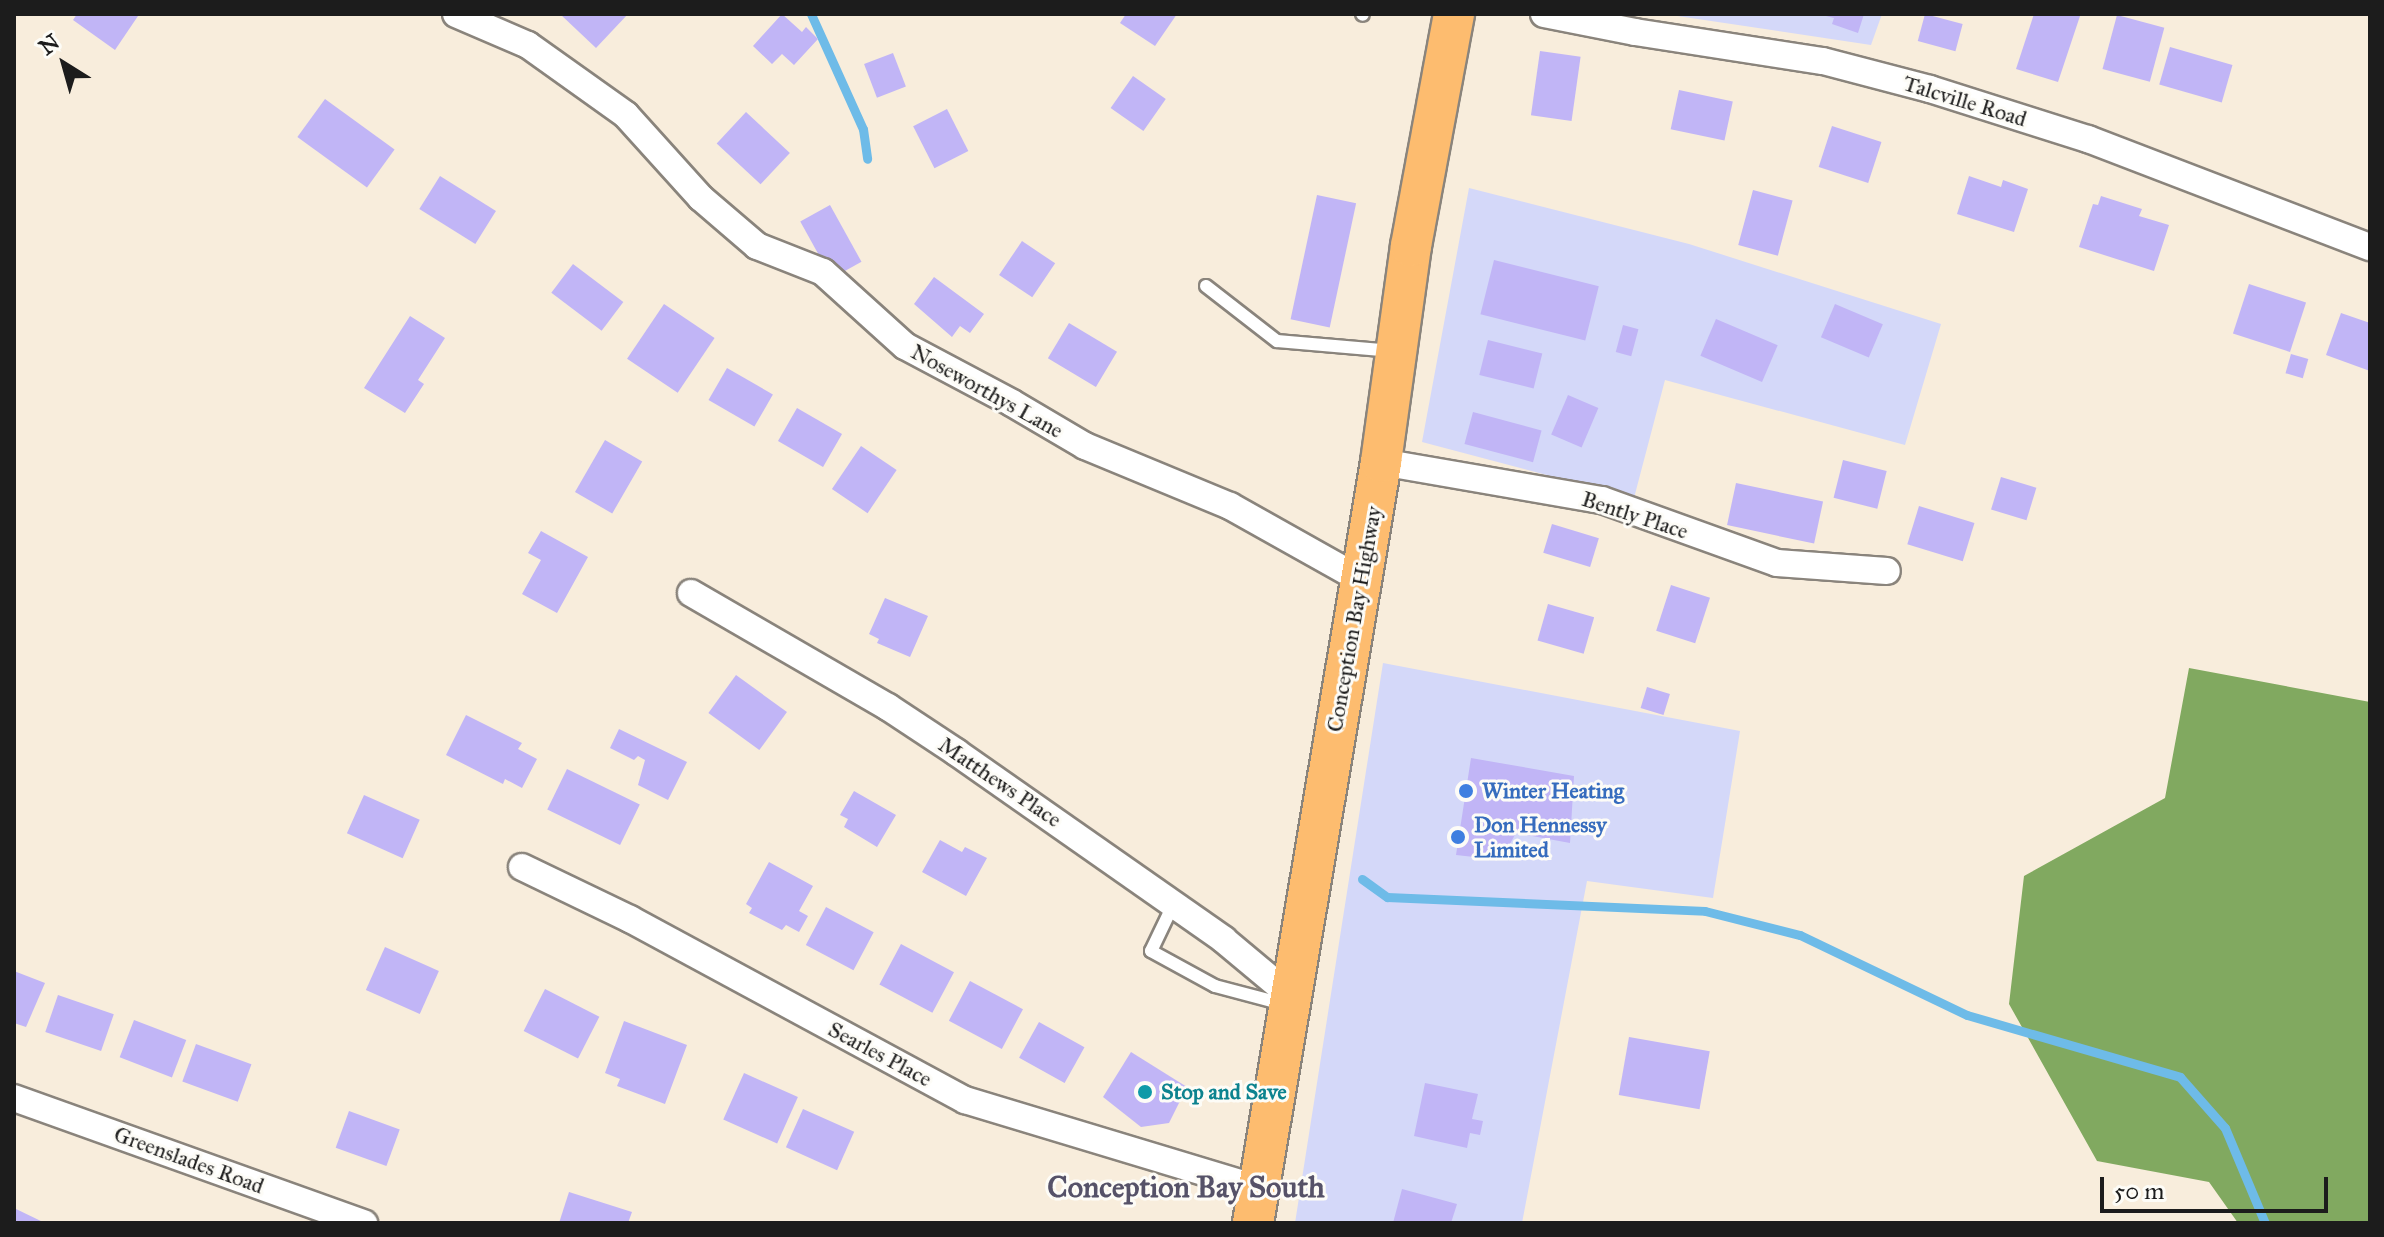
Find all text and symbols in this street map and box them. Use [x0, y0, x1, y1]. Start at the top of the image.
north arrow [24, 24, 104, 104]
text: N [34, 28, 65, 61]
street label: Talcville Road [1900, 70, 2030, 132]
street label: Noseworthys Lane [906, 338, 1068, 444]
street label: Bently Place [1579, 485, 1691, 545]
street label: Conception Bay Highway [1321, 504, 1387, 734]
street label: Matthews Place [934, 731, 1066, 833]
place label: Winter Heating [1482, 778, 1624, 804]
marker: Winter Heating [1457, 782, 1475, 800]
place label: Don Hennessy Limited [1474, 811, 1607, 862]
marker: Don Hennessy Limited [1449, 828, 1467, 846]
street label: Searles Place [824, 1016, 936, 1092]
place label: Stop and Save [1161, 1079, 1287, 1105]
marker: Stop and Save [1136, 1083, 1154, 1101]
street label: Greenslades Road [110, 1121, 268, 1199]
scale bar [2104, 1161, 2332, 1211]
district label: Conception Bay South [1047, 1169, 1325, 1205]
text: 50 m [2114, 1176, 2164, 1206]

